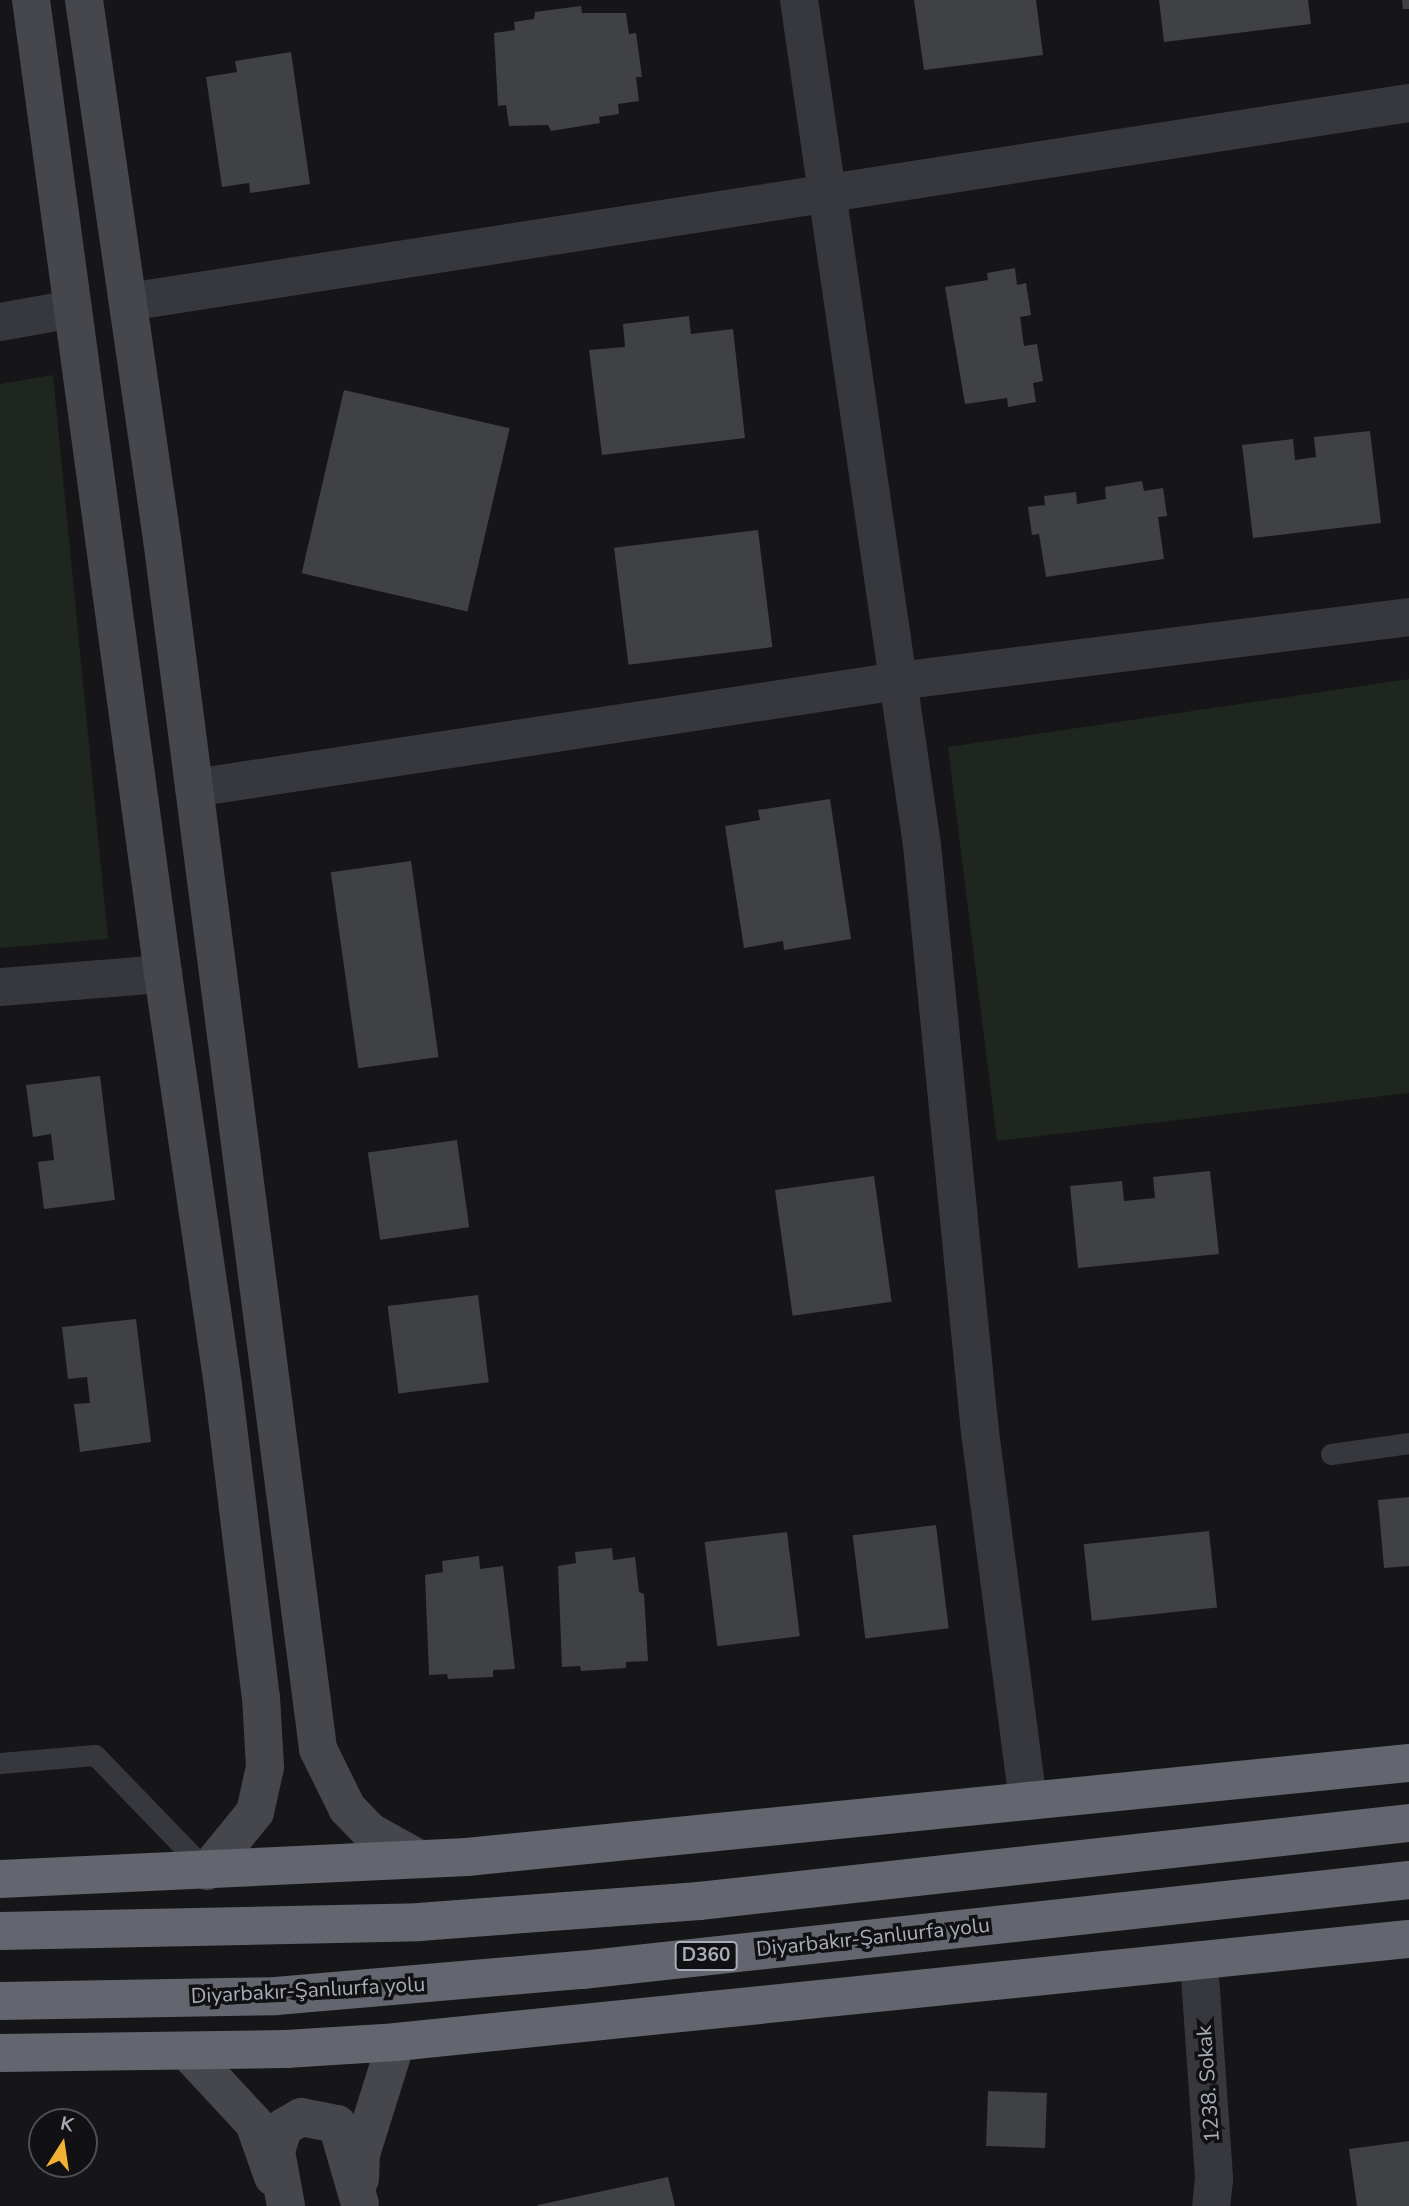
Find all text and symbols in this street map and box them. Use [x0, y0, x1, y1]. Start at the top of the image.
street label: Diyarbakır-Şanlıurfa yolu [755, 1912, 991, 1962]
road number: D360 [674, 1940, 738, 1972]
street label: Diyarbakır-Şanlıurfa yolu [190, 1971, 426, 2009]
street label: 1238. Sokak [1191, 2025, 1225, 2143]
north arrow [28, 2108, 98, 2178]
text: K [58, 2110, 76, 2138]

